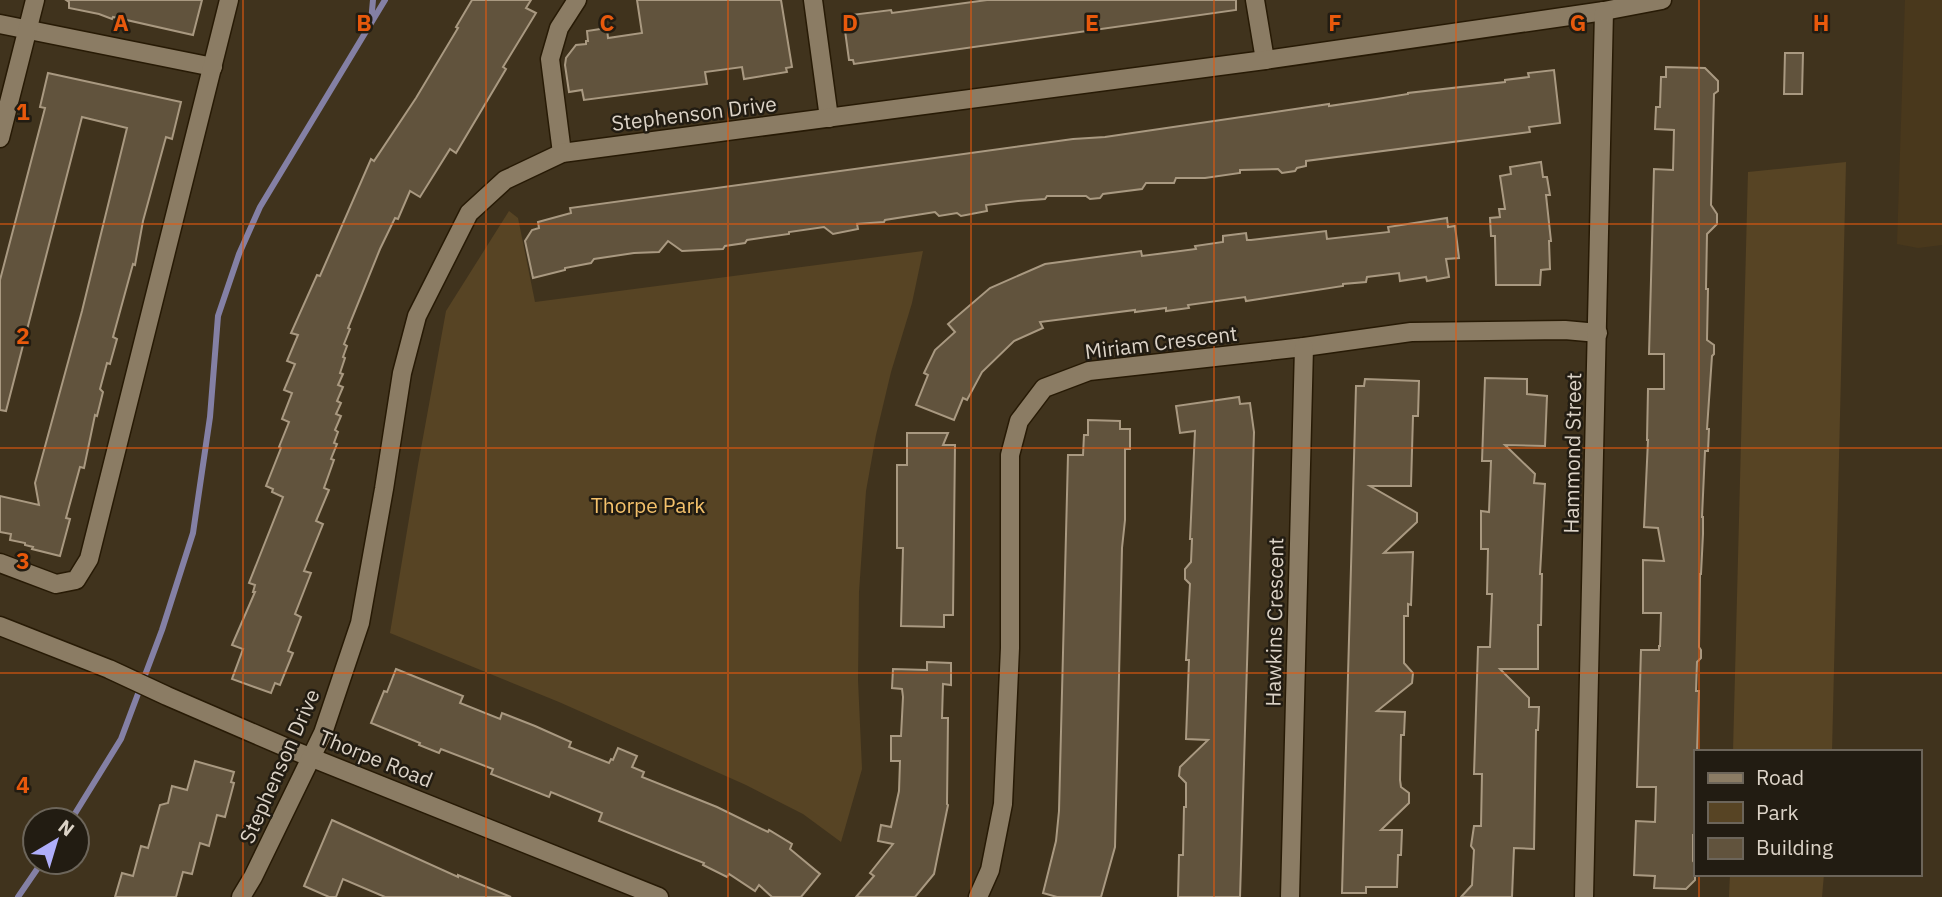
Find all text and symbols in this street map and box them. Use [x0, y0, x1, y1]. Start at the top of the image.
text: A [113, 7, 129, 37]
text: B [356, 7, 372, 37]
text: C [600, 7, 615, 37]
text: D [842, 7, 858, 37]
text: E [1085, 7, 1099, 37]
text: F [1328, 7, 1342, 37]
text: G [1570, 7, 1586, 37]
text: H [1813, 7, 1829, 37]
street label: Stephenson Drive [610, 89, 778, 137]
text: 1 [16, 96, 30, 126]
street label: Miriam Crescent [1083, 319, 1239, 365]
text: 2 [16, 320, 30, 350]
street label: Hammond Street [1557, 372, 1587, 534]
park label: Thorpe Park [591, 491, 705, 519]
street label: Hawkins Crescent [1259, 537, 1289, 707]
text: 3 [16, 545, 30, 575]
street label: Stephenson Drive [232, 684, 326, 848]
street label: Thorpe Road [315, 722, 437, 794]
legend [1694, 750, 1921, 876]
text: Road [1756, 763, 1804, 791]
text: 4 [16, 769, 30, 799]
text: Park [1756, 798, 1799, 826]
north arrow [21, 806, 91, 876]
text: N [54, 814, 79, 841]
text: Building [1756, 833, 1833, 861]

